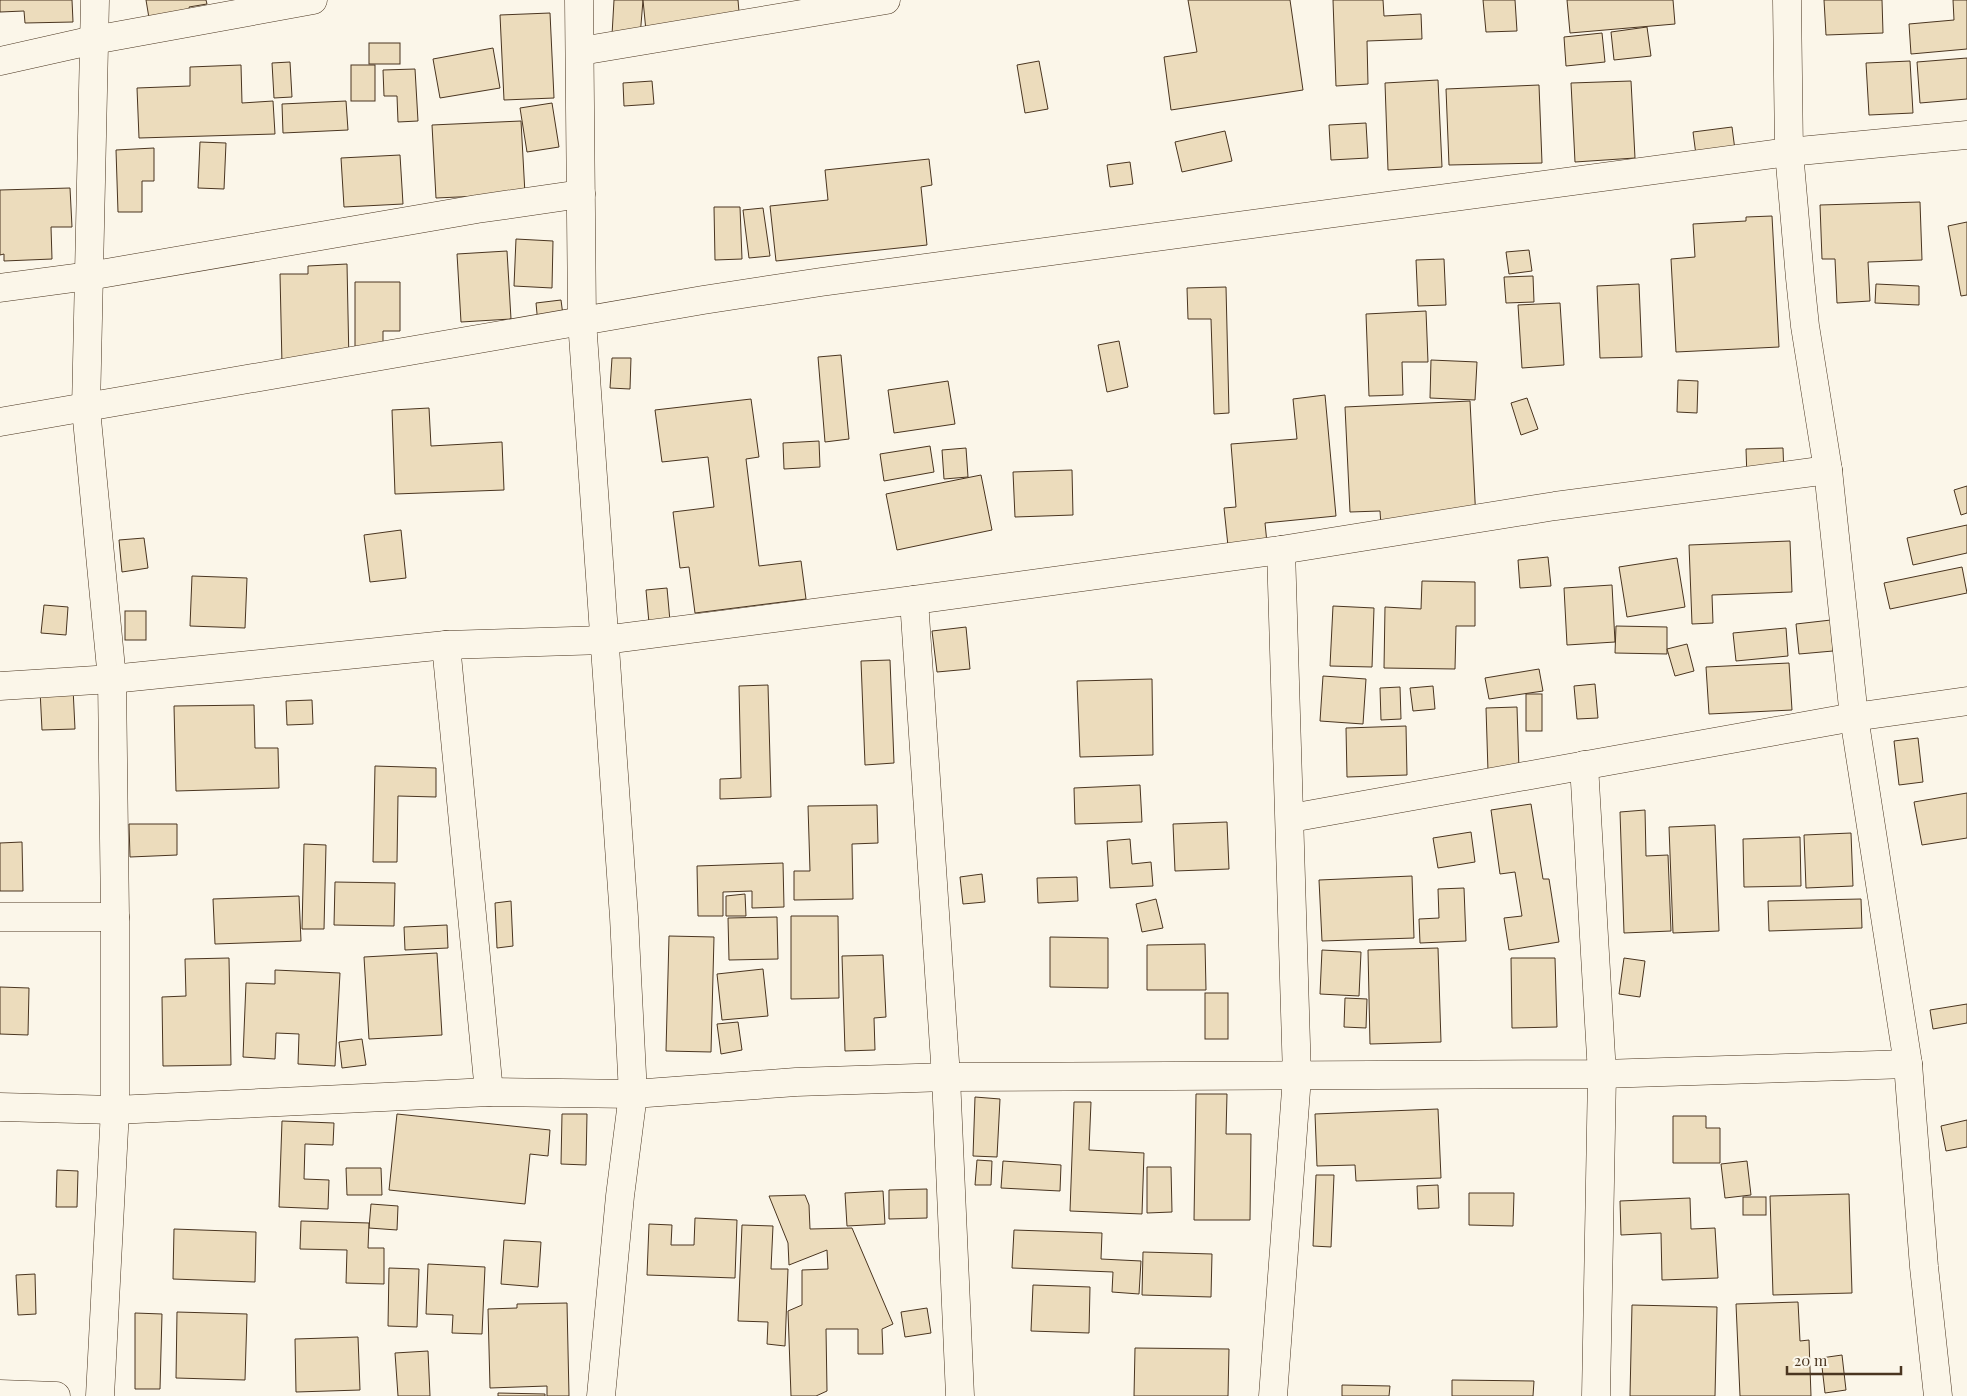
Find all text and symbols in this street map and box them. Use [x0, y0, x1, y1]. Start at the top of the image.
scale bar [1787, 1344, 1901, 1376]
text: 20 m [1794, 1350, 1828, 1370]

